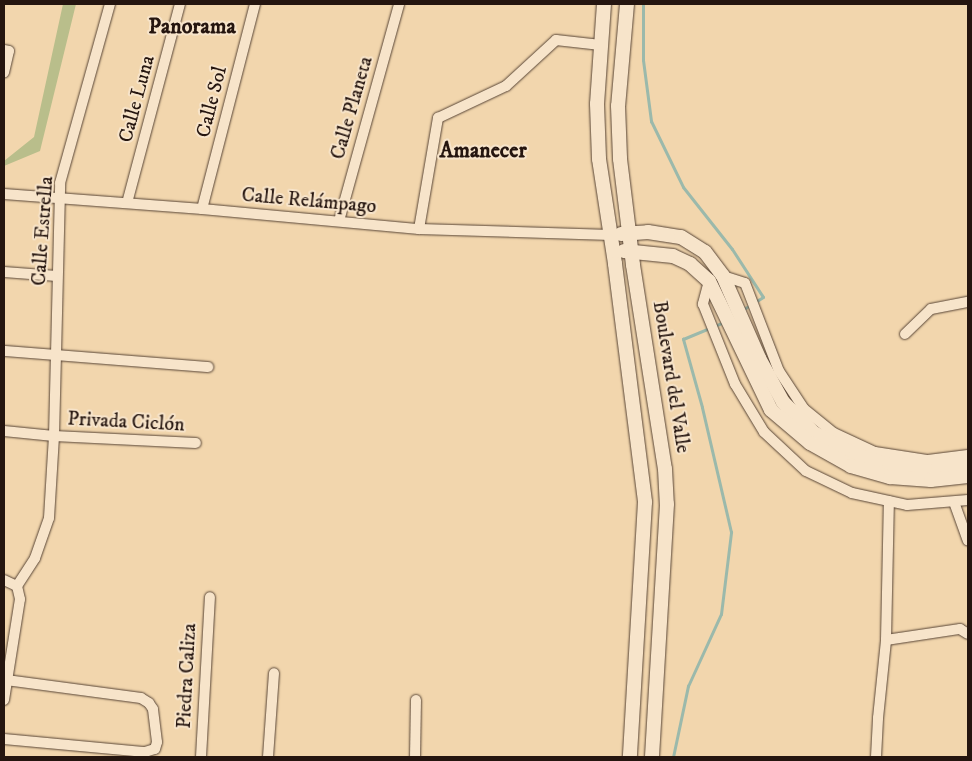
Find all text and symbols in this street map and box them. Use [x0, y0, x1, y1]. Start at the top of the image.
district label: Panorama [148, 14, 236, 40]
street label: Calle Luna [114, 53, 160, 145]
street label: Calle Planeta [326, 54, 378, 162]
street label: Calle Sol [192, 64, 232, 140]
district label: Amanecer [439, 138, 527, 164]
street label: Calle Estrella [27, 175, 59, 287]
street label: Calle Relámpago [241, 183, 377, 219]
street label: Boulevard del Valle [647, 299, 695, 455]
street label: Privada Ciclón [67, 407, 185, 437]
street label: Piedra Caliza [172, 623, 202, 729]

